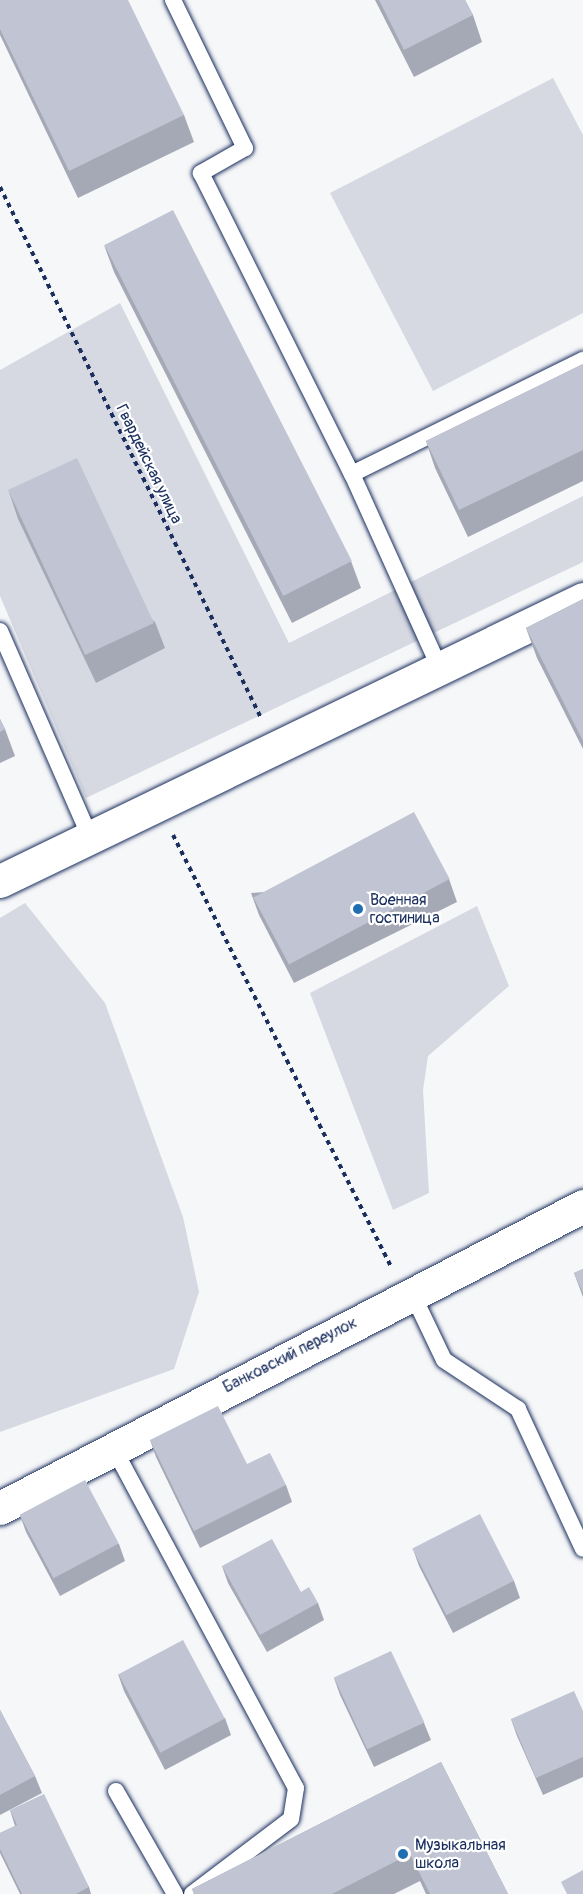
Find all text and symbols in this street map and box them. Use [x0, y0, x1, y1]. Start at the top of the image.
street label: Гвардейская улица [112, 401, 186, 527]
place label: Военная гостиница [370, 890, 440, 928]
marker: Военная гостиница [351, 902, 365, 916]
street label: Банковский переулок [220, 1313, 360, 1397]
place label: Музыкальная школа [415, 1835, 506, 1873]
marker: Музыкальная школа [396, 1847, 410, 1861]

